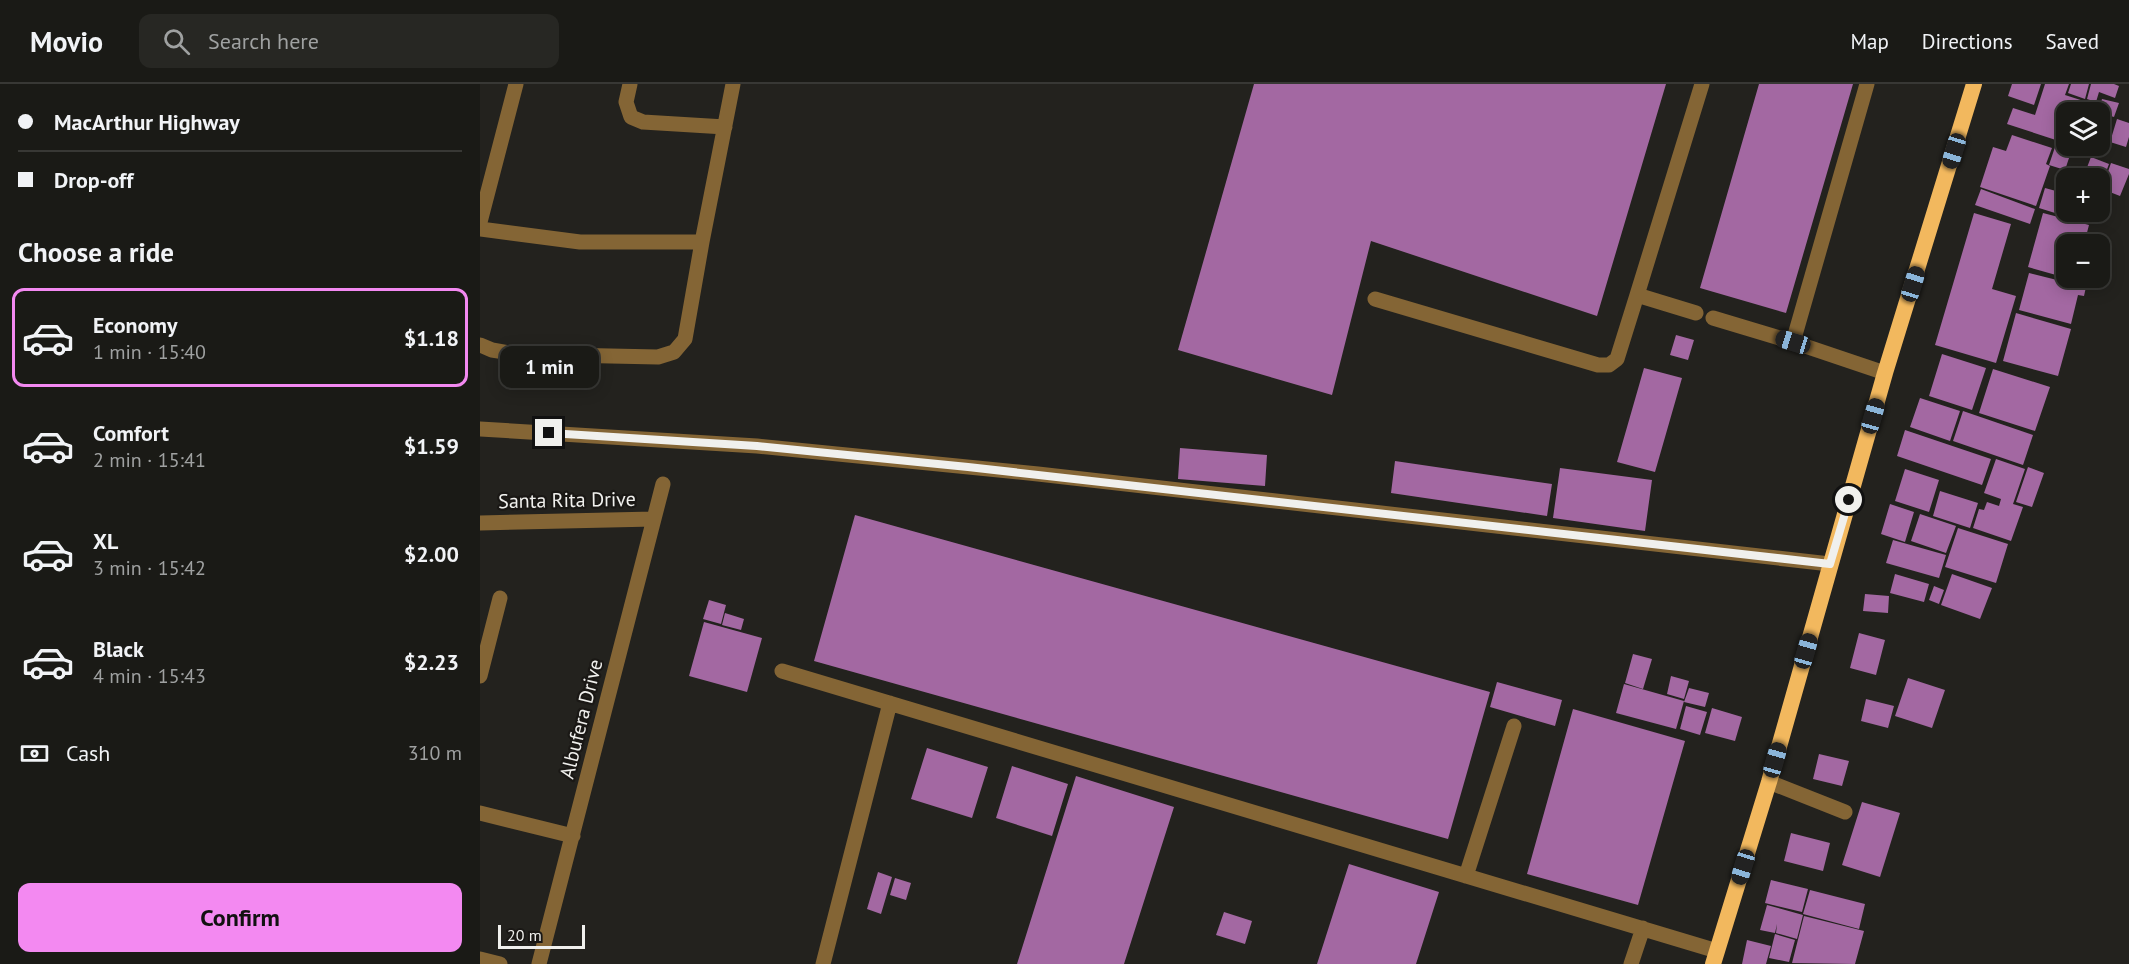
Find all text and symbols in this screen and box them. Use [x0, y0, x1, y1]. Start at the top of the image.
search box [139, 14, 559, 68]
text: Movio [30, 23, 103, 60]
icon: search [160, 25, 193, 58]
text: Search here [208, 27, 319, 55]
text: Map [1850, 28, 1889, 55]
text: Directions [1922, 28, 2013, 55]
text: Saved [2046, 28, 2099, 55]
map controls [2056, 102, 2110, 288]
button: layers [2056, 102, 2110, 156]
text: MacArthur Highway [54, 108, 240, 136]
car [1940, 131, 1968, 171]
text: Drop-off [54, 166, 133, 194]
button: + [2056, 168, 2110, 222]
button: − [2056, 234, 2110, 288]
text: Choose a ride [18, 235, 174, 269]
car [1899, 264, 1927, 304]
icon: car [21, 311, 75, 365]
text: Economy [93, 311, 177, 339]
text: $1.18 [404, 324, 459, 352]
car [1773, 328, 1813, 356]
text: 1 min · 15:40 [93, 339, 206, 365]
callout: 1 min [500, 346, 598, 388]
text: 1 min [525, 354, 574, 380]
car [1859, 396, 1887, 436]
icon: car [21, 419, 75, 473]
text: Comfort [93, 419, 169, 447]
route end [535, 419, 562, 446]
text: $1.59 [404, 432, 459, 460]
text: 2 min · 15:41 [93, 447, 206, 473]
street label: Santa Rita Drive [498, 486, 636, 514]
route start [1835, 486, 1862, 513]
icon: car [21, 527, 75, 581]
text: XL [93, 527, 118, 555]
text: $2.00 [404, 540, 459, 568]
text: 3 min · 15:42 [93, 555, 206, 581]
car [1792, 631, 1820, 671]
icon: car [21, 635, 75, 689]
text: Black [93, 635, 144, 663]
text: $2.23 [404, 648, 459, 676]
street label: Albufera Drive [554, 657, 608, 781]
text: 4 min · 15:43 [93, 663, 206, 689]
icon: cash [18, 737, 51, 770]
text: Cash [66, 739, 110, 767]
text: 310 m [408, 740, 462, 766]
car [1761, 740, 1789, 780]
car [1729, 847, 1757, 887]
button: Confirm [18, 883, 462, 952]
scale bar [498, 922, 585, 950]
text: 20 m [507, 925, 542, 945]

